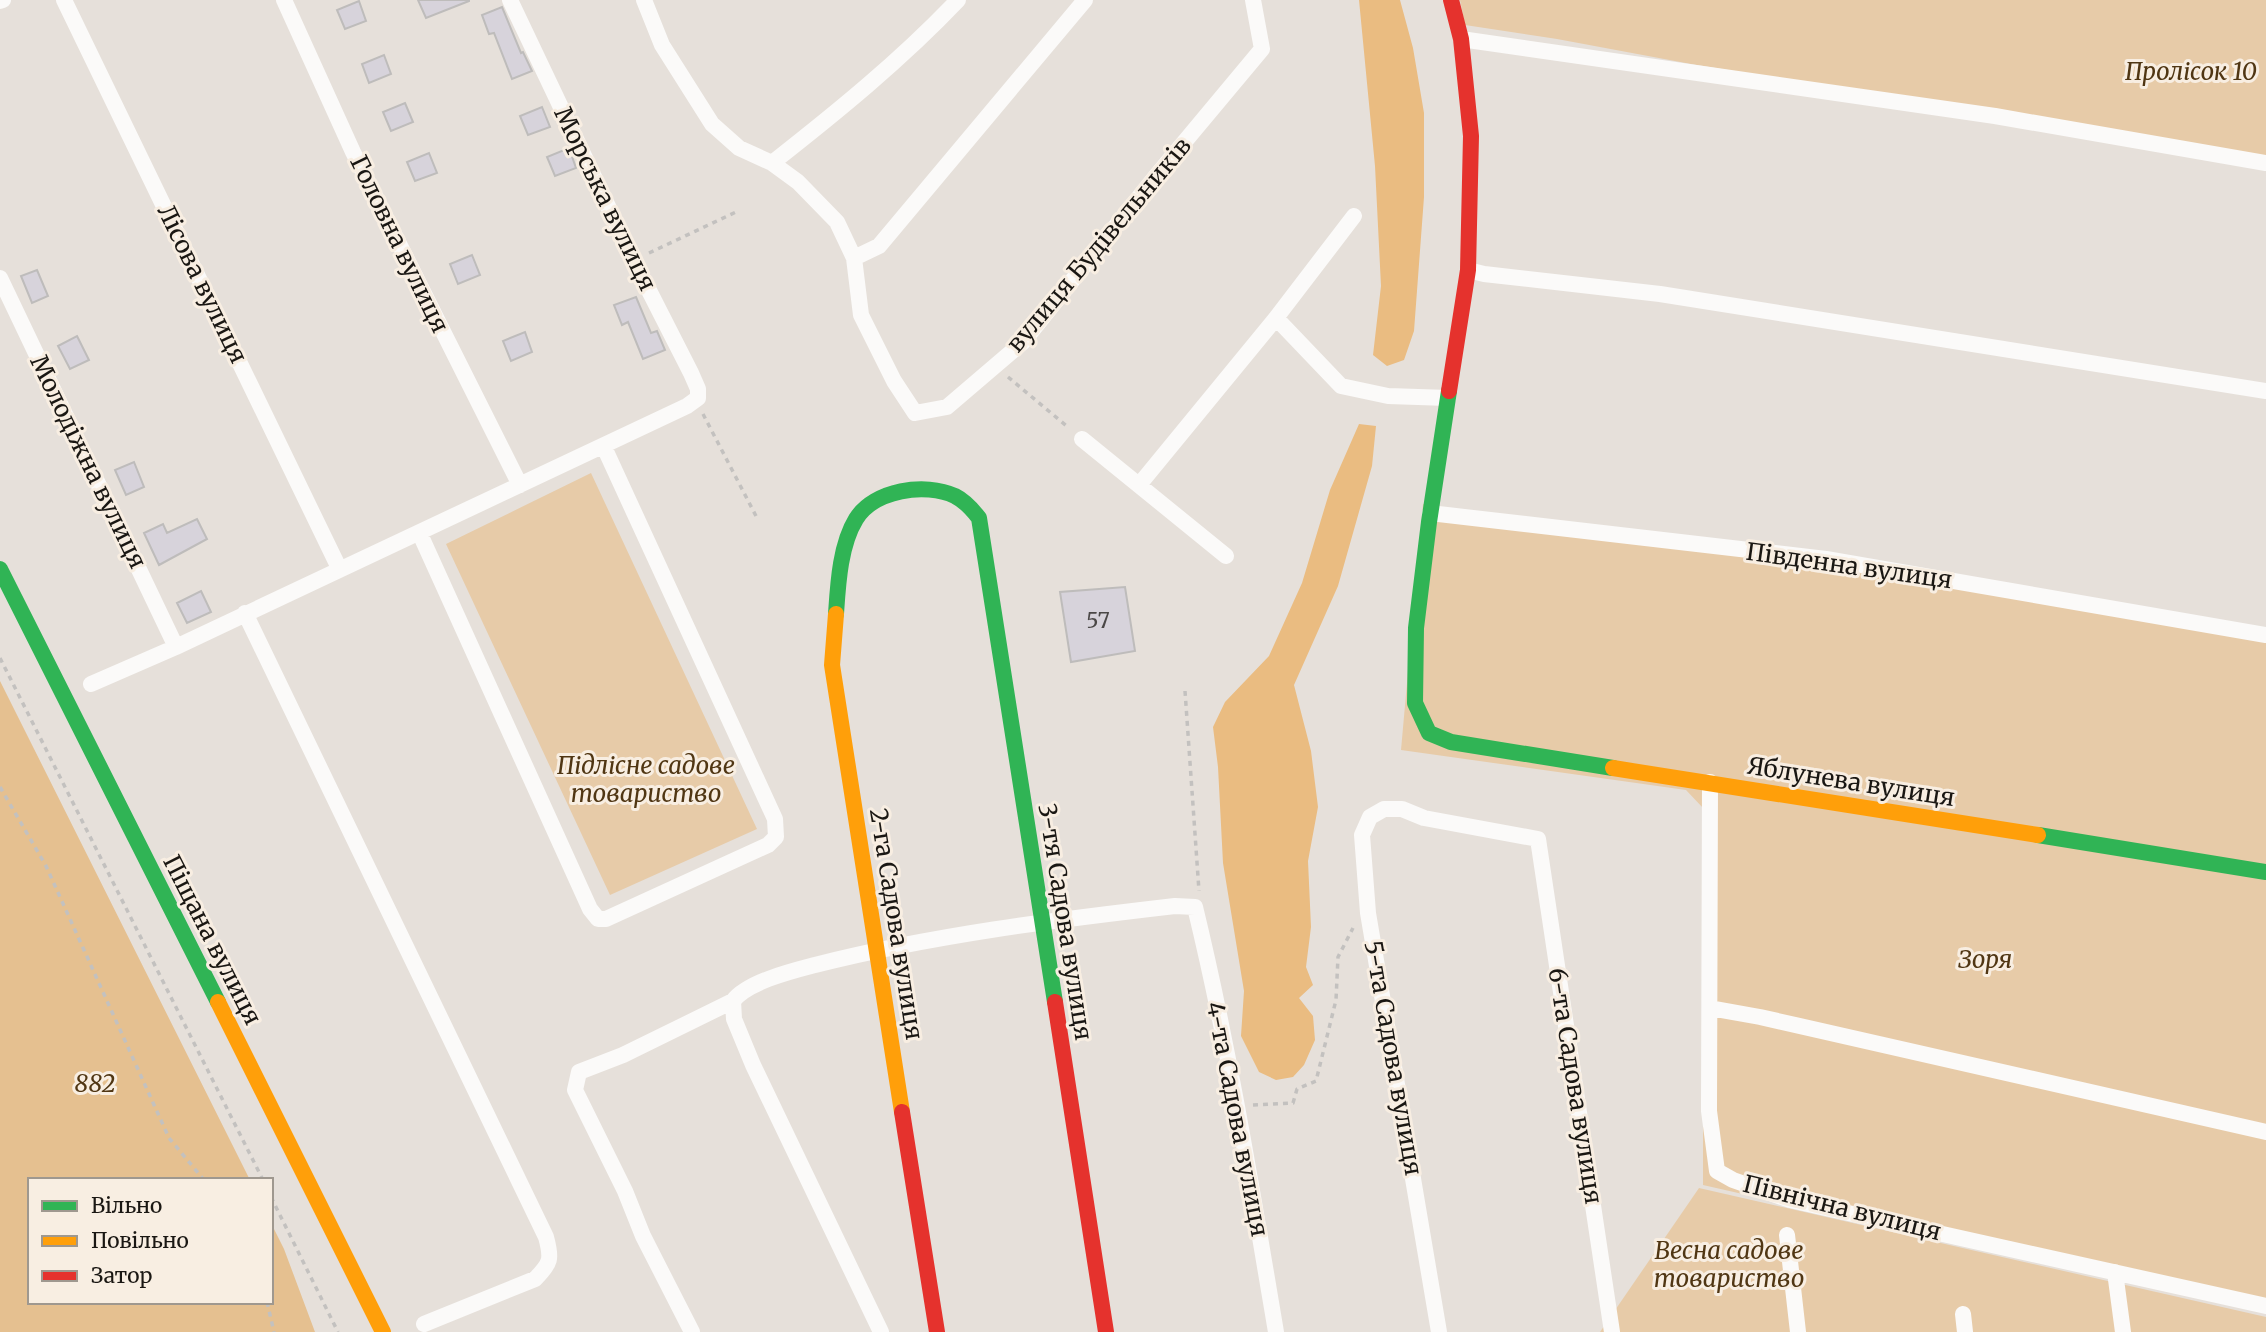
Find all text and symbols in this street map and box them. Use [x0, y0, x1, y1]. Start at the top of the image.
park label: Пролісок 10 [2125, 56, 2257, 87]
street label: Морська вулиця [548, 102, 663, 296]
street label: вулиця Будівельників [1000, 131, 1198, 358]
street label: Головна вулиця [343, 150, 456, 338]
street label: Лісова вулиця [151, 199, 254, 368]
street label: Молодіжна вулиця [23, 350, 154, 573]
street label: Південна вулиця [1744, 536, 1954, 595]
house number: 57 [1086, 607, 1110, 634]
park label: Підлісне садове товариство [557, 750, 735, 809]
street label: Яблунева вулиця [1745, 750, 1957, 813]
street label: 3-тя Садова вулиця [1031, 801, 1100, 1043]
street label: 2-га Садова вулиця [863, 806, 930, 1042]
street label: Піщана вулиця [156, 850, 269, 1030]
street label: 5-та Садова вулиця [1358, 938, 1429, 1178]
park label: Зоря [1958, 944, 2012, 975]
street label: 6-та Садова вулиця [1541, 966, 1609, 1206]
street label: 4-та Садова вулиця [1200, 999, 1275, 1239]
park label: 882 [75, 1068, 115, 1099]
street label: Північна вулиця [1740, 1168, 1944, 1247]
legend [28, 1178, 273, 1304]
text: Вільно [91, 1192, 162, 1219]
text: Повільно [91, 1227, 189, 1254]
park label: Весна садове товариство [1654, 1235, 1804, 1294]
text: Затор [91, 1262, 153, 1289]

